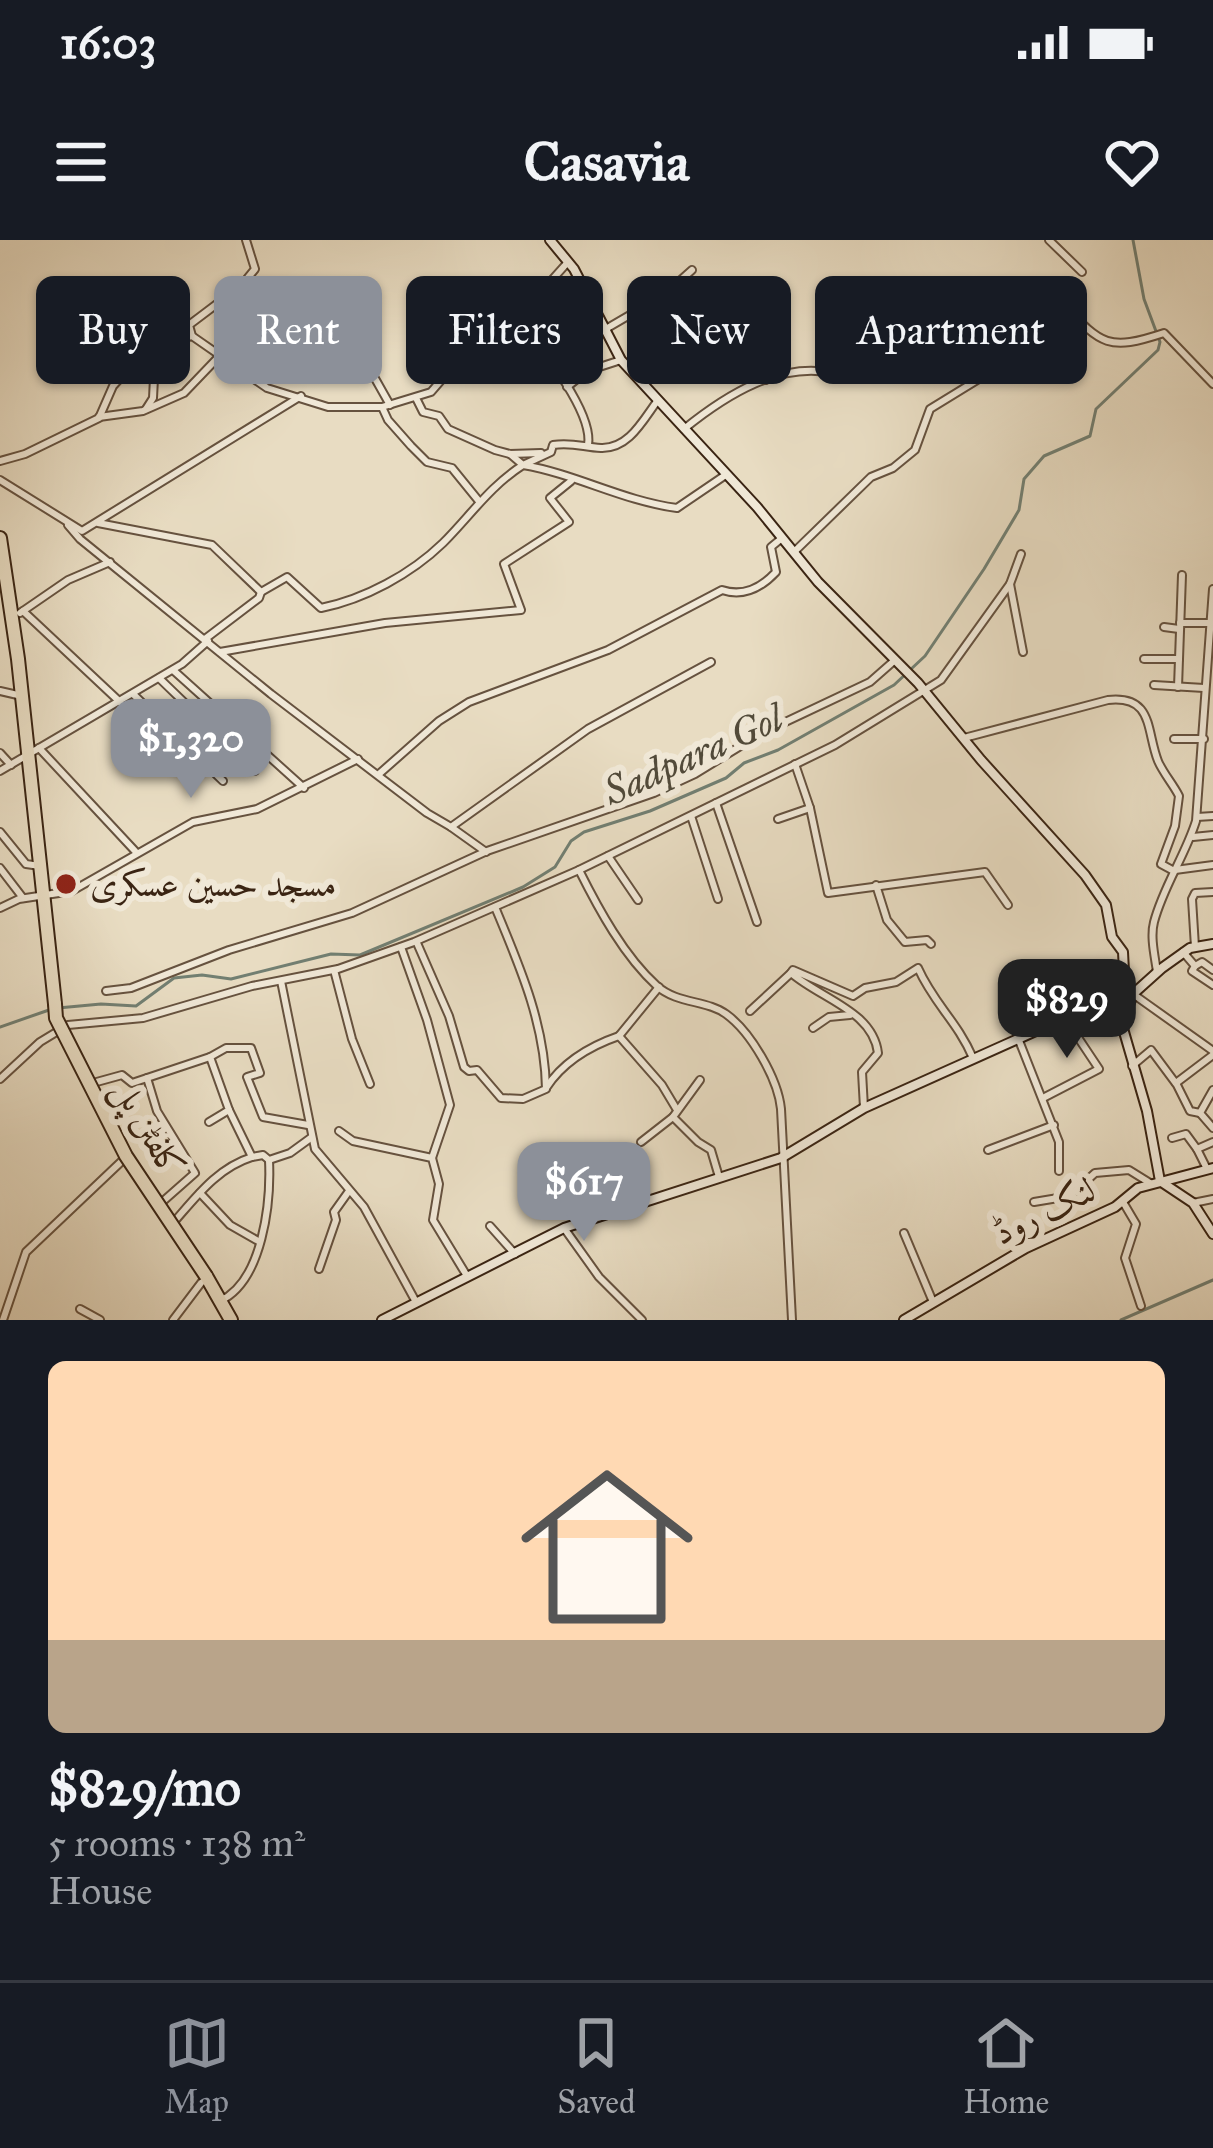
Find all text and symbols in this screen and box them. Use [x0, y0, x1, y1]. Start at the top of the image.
text: 16:03 [60, 15, 156, 70]
icon: menu [48, 129, 114, 195]
text: Casavia [524, 129, 689, 195]
icon: heart [1099, 129, 1165, 195]
chip: Buy [36, 276, 190, 384]
chip: Rent [214, 276, 382, 384]
chip: Filters [406, 276, 603, 384]
chip: New [627, 276, 791, 384]
chip: Apartment [815, 276, 1087, 384]
water label: Sadpara Gol [595, 693, 793, 816]
pin: $1,320 [93, 699, 289, 801]
text: $1,320 [138, 714, 244, 762]
place label: مسجد حسین عسکری [90, 862, 336, 906]
marker: مسجد حسین عسکری [53, 871, 79, 897]
pin: $829 [996, 959, 1138, 1061]
text: $829 [1025, 974, 1109, 1022]
street label: کلفٹن پل [100, 1071, 195, 1187]
pin: $617 [513, 1142, 655, 1244]
text: $617 [544, 1157, 624, 1205]
street label: لنک روڈ [986, 1167, 1102, 1255]
icon: home [499, 1439, 715, 1655]
text: $829/mo [48, 1757, 241, 1819]
text: 5 rooms · 138 m² [48, 1819, 305, 1867]
text: House [48, 1867, 152, 1915]
tab: Map [164, 2010, 230, 2122]
tab: Saved [557, 2010, 636, 2122]
tab: Home [963, 2010, 1049, 2122]

